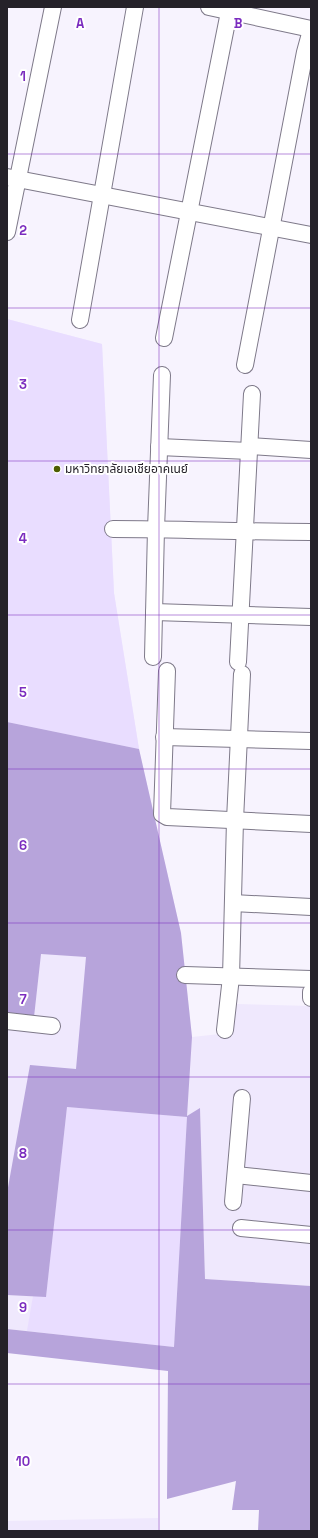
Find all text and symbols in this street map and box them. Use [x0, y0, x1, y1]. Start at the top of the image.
text: A [76, 15, 85, 32]
text: B [234, 15, 243, 32]
text: 1 [20, 68, 26, 85]
text: 2 [19, 222, 27, 239]
text: 3 [19, 376, 27, 393]
place label: มหาวิทยาลัยเอเชียอาคเนย์ [65, 461, 188, 477]
marker: มหาวิทยาลัยเอเชียอาคเนย์ [52, 464, 62, 474]
text: 4 [19, 530, 27, 547]
text: 5 [19, 684, 27, 701]
text: 6 [19, 837, 27, 854]
text: 7 [19, 991, 27, 1008]
text: 8 [19, 1145, 27, 1162]
text: 9 [19, 1299, 27, 1316]
text: 10 [16, 1453, 30, 1470]

